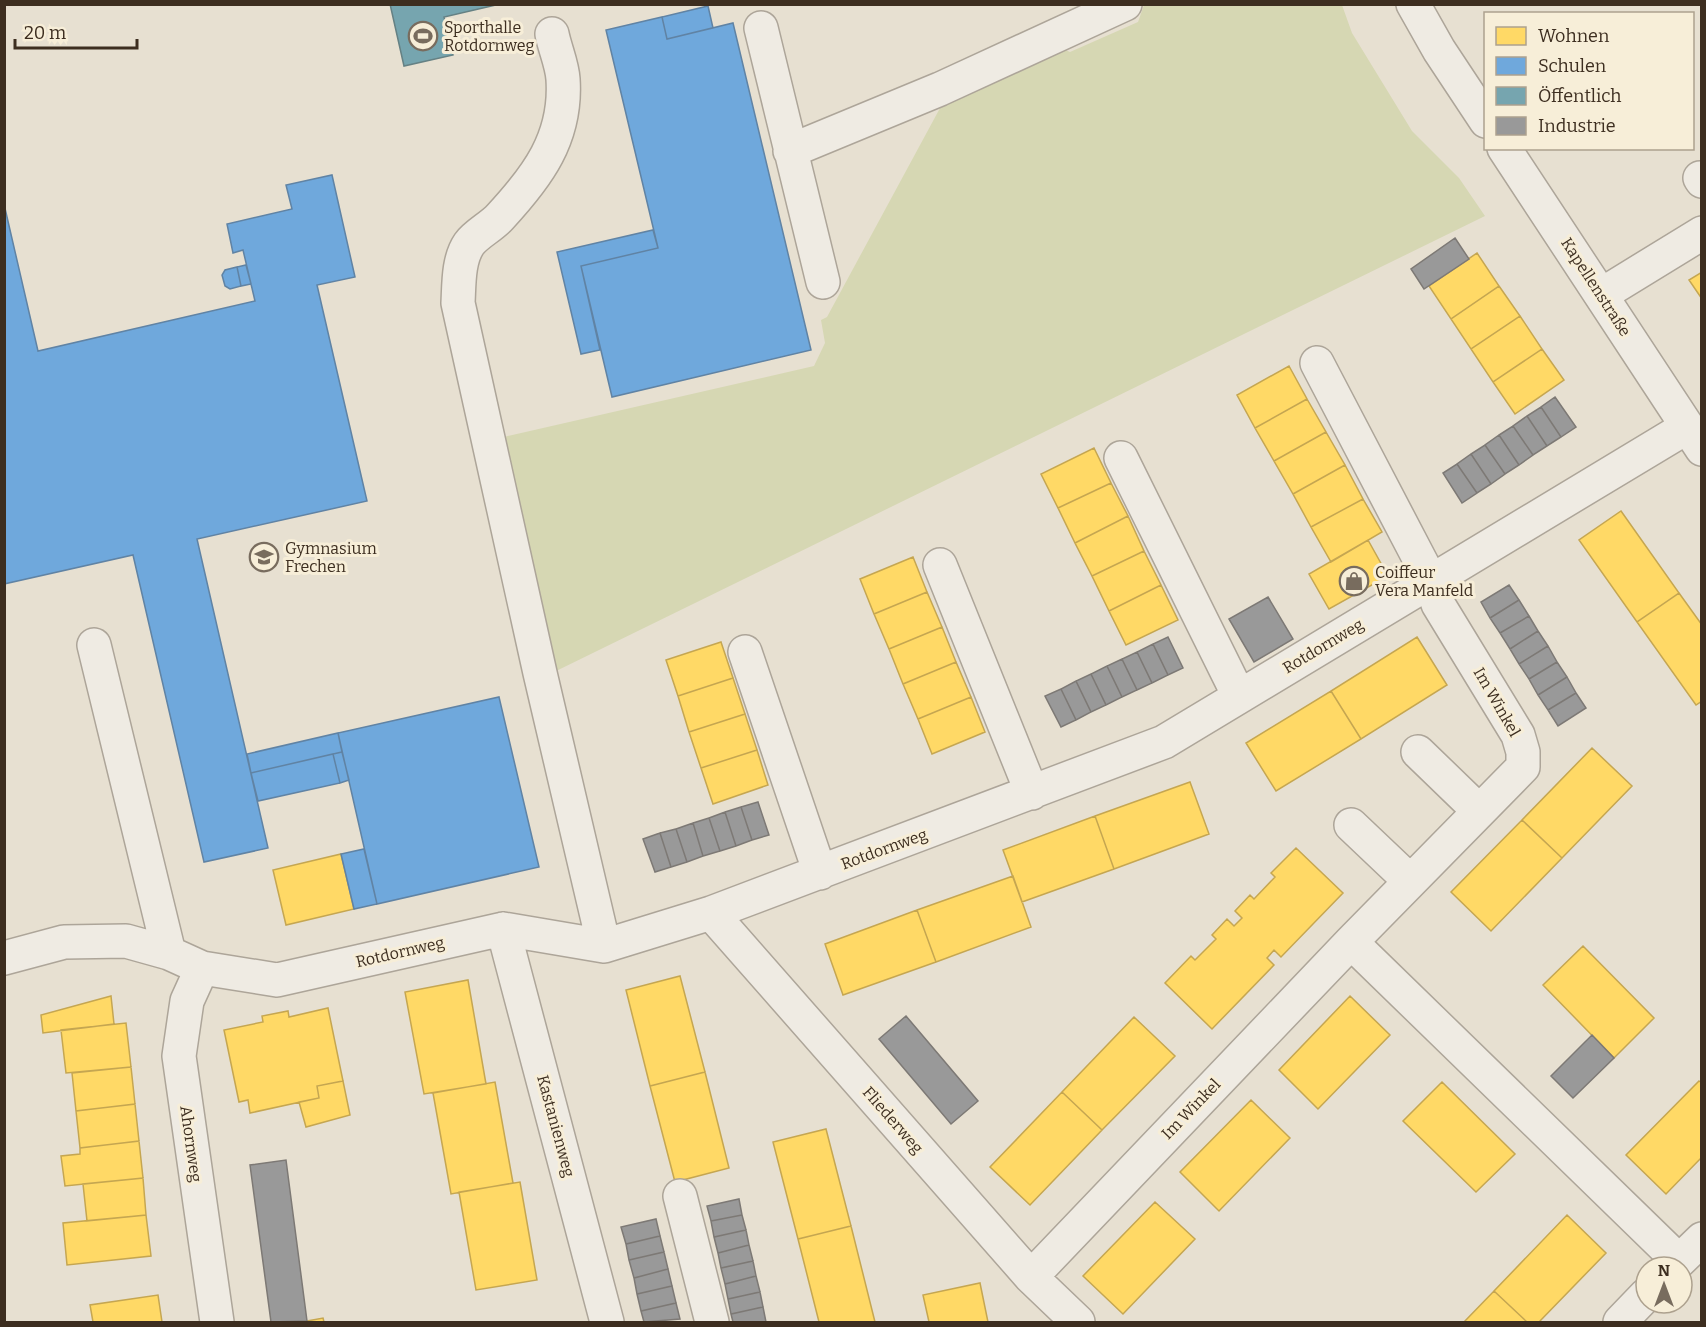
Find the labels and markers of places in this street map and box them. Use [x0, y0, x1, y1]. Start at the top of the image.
place label: Sporthalle Rotdornweg [444, 18, 534, 55]
sports icon: Sporthalle Rotdornweg [407, 20, 439, 52]
place label: Gymnasium Frechen [285, 539, 377, 576]
school or university icon: Gymnasium Frechen [248, 541, 280, 573]
place label: Coiffeur Vera Manfeld [1375, 563, 1474, 600]
shop icon: Coiffeur Vera Manfeld [1338, 565, 1370, 597]

